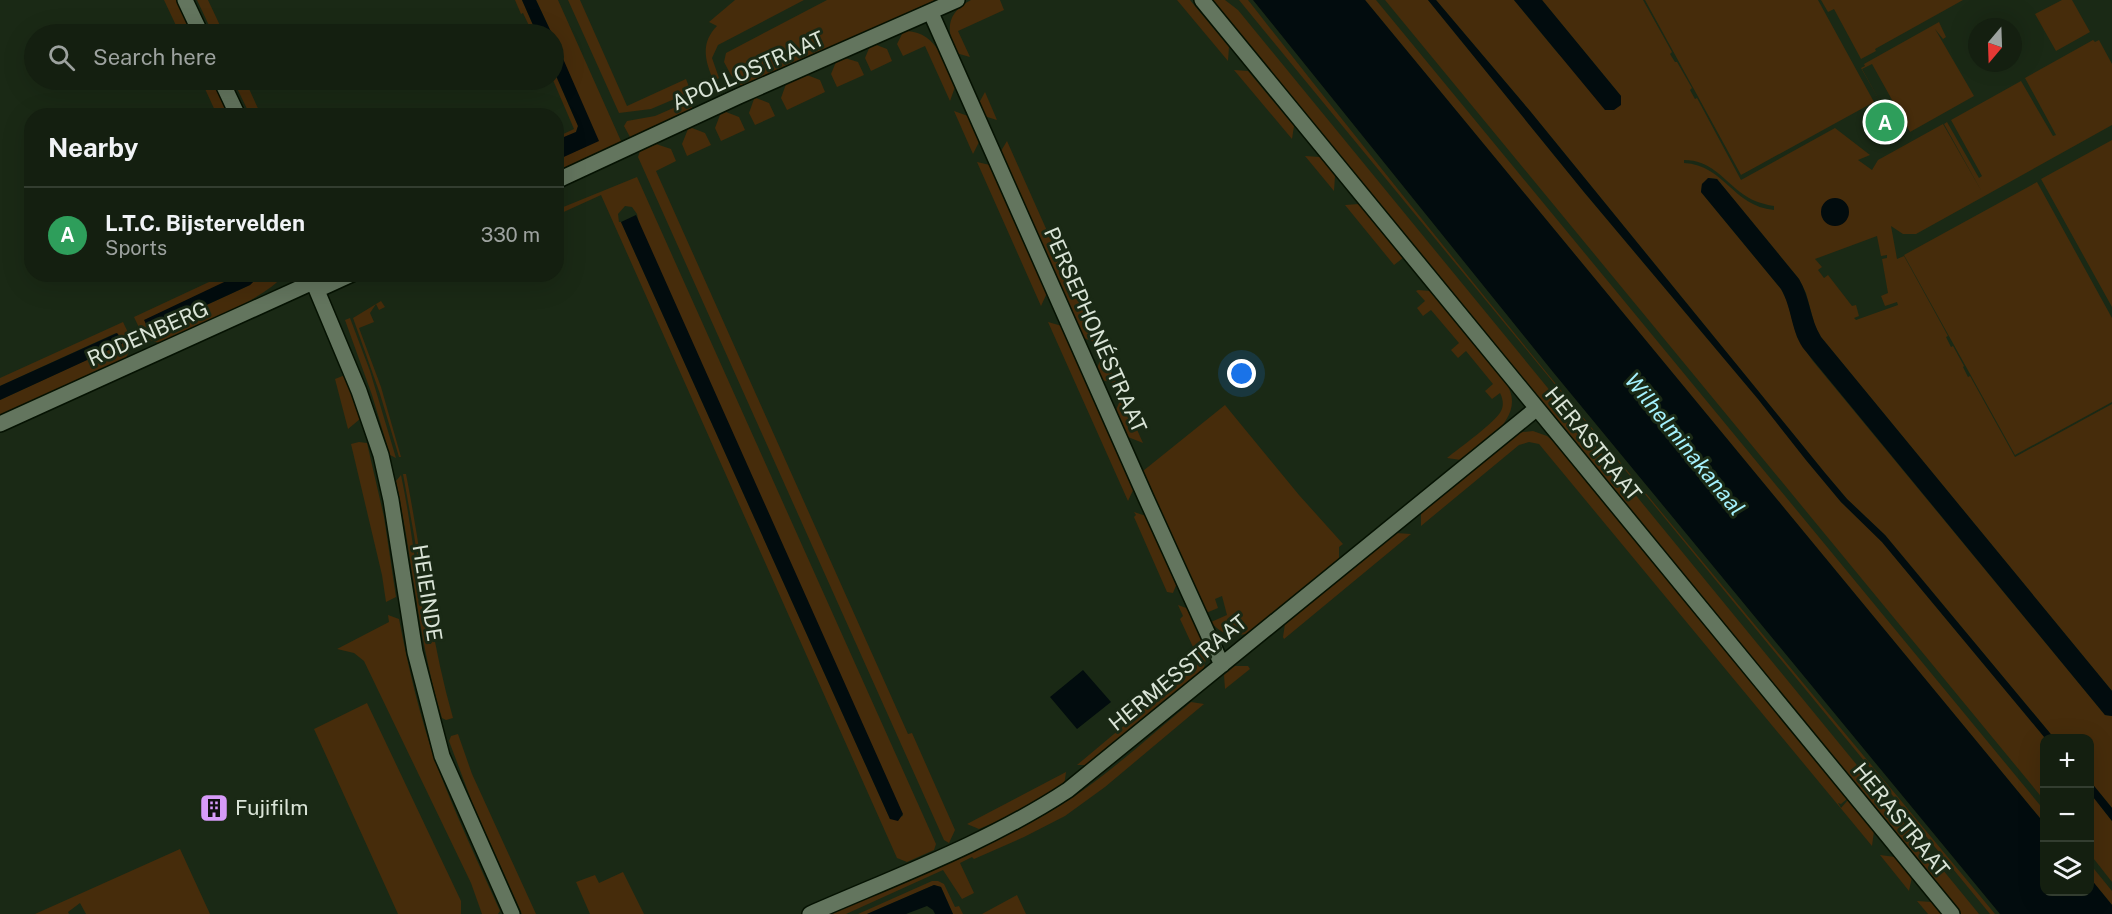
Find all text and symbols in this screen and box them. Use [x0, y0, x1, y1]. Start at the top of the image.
north arrow [1968, 18, 2022, 72]
search box [24, 24, 564, 90]
street label: APOLLOSTRAAT [668, 26, 828, 115]
icon: search [45, 41, 78, 74]
text: Search here [93, 44, 217, 70]
pin: A [1866, 100, 1904, 144]
text: Nearby [48, 132, 138, 163]
text: L.T.C. Bijstervelden [105, 210, 305, 236]
text: A [60, 223, 75, 247]
text: 330 m [481, 223, 540, 247]
street label: PERSEPHONÉSTRAAT [1039, 223, 1152, 436]
text: Sports [105, 236, 167, 260]
street label: RODENBERG [83, 296, 212, 371]
your location [1227, 359, 1256, 388]
water label: Wilhelminakanaal [1620, 367, 1750, 521]
street label: HERASTRAAT [1540, 382, 1647, 506]
street label: HEIEINDE [408, 543, 447, 643]
street label: HERMESSTRAAT [1104, 609, 1252, 736]
map controls [2040, 734, 2094, 896]
button: + [2040, 734, 2094, 788]
street label: HERASTRAAT [1848, 758, 1955, 882]
button: − [2040, 788, 2094, 842]
building icon: Fujifilm [198, 792, 230, 824]
place label: Fujifilm [235, 795, 308, 820]
button: layers [2040, 842, 2094, 896]

